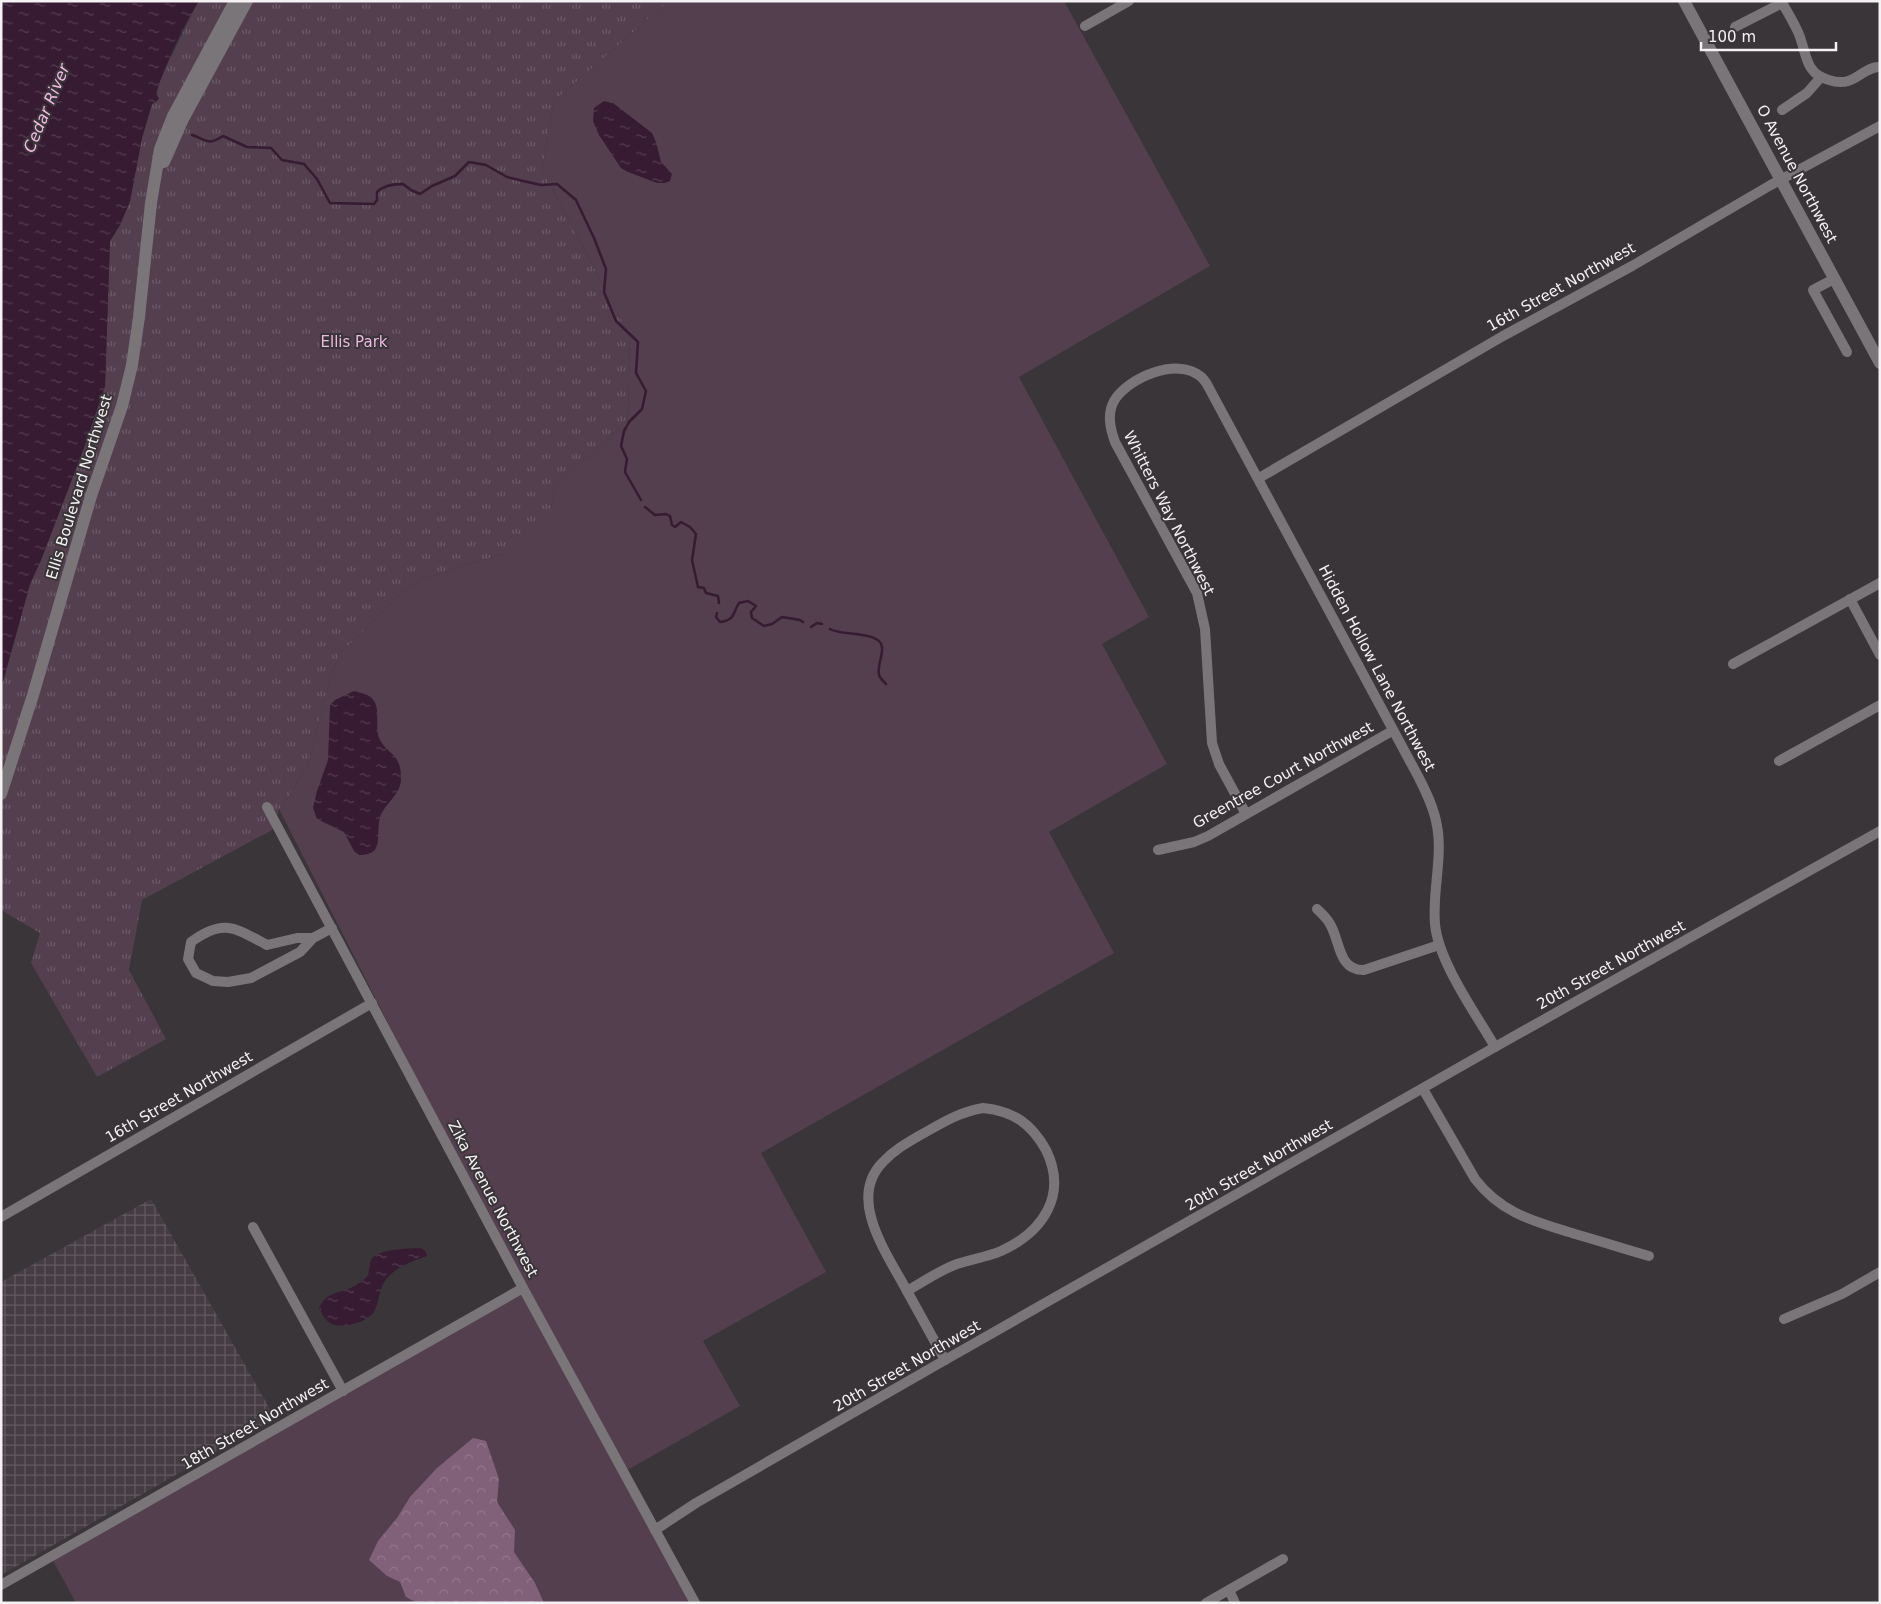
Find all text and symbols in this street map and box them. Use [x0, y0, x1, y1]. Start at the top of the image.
scale bar [1701, 20, 1836, 52]
text: 100 m [1708, 28, 1756, 46]
water label: Cedar River [19, 60, 74, 155]
street label: O Avenue Northwest [1753, 102, 1841, 246]
street label: 16th Street Northwest [1484, 239, 1638, 335]
park label: Ellis Park [321, 333, 388, 351]
street label: Ellis Boulevard Northwest [42, 392, 116, 582]
street label: Whitters Way Northwest [1120, 428, 1218, 598]
street label: Hidden Hollow Lane Northwest [1315, 562, 1439, 774]
street label: Greentree Court Northwest [1190, 718, 1376, 832]
street label: 20th Street Northwest [1534, 917, 1688, 1013]
street label: 16th Street Northwest [102, 1047, 256, 1146]
street label: 20th Street Northwest [1182, 1115, 1336, 1214]
street label: Zika Avenue Northwest [444, 1118, 542, 1280]
street label: 20th Street Northwest [830, 1316, 984, 1415]
street label: 18th Street Northwest [178, 1374, 332, 1473]

